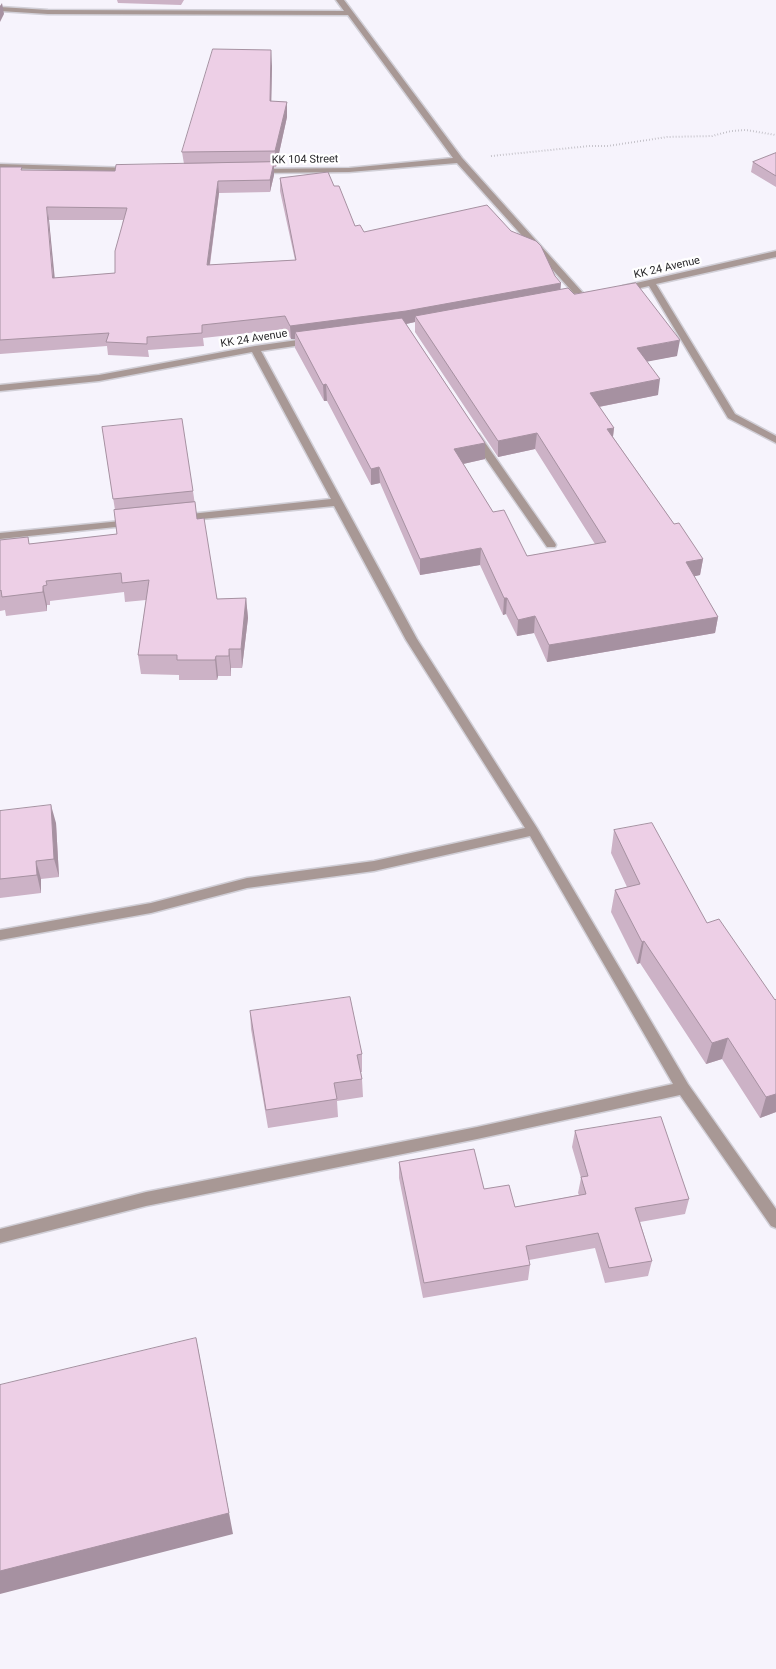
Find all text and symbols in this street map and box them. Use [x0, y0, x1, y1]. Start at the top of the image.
street label: KK 104 Street [271, 153, 339, 167]
street label: KK 24 Avenue [633, 254, 701, 282]
street label: KK 24 Avenue [220, 327, 288, 351]

